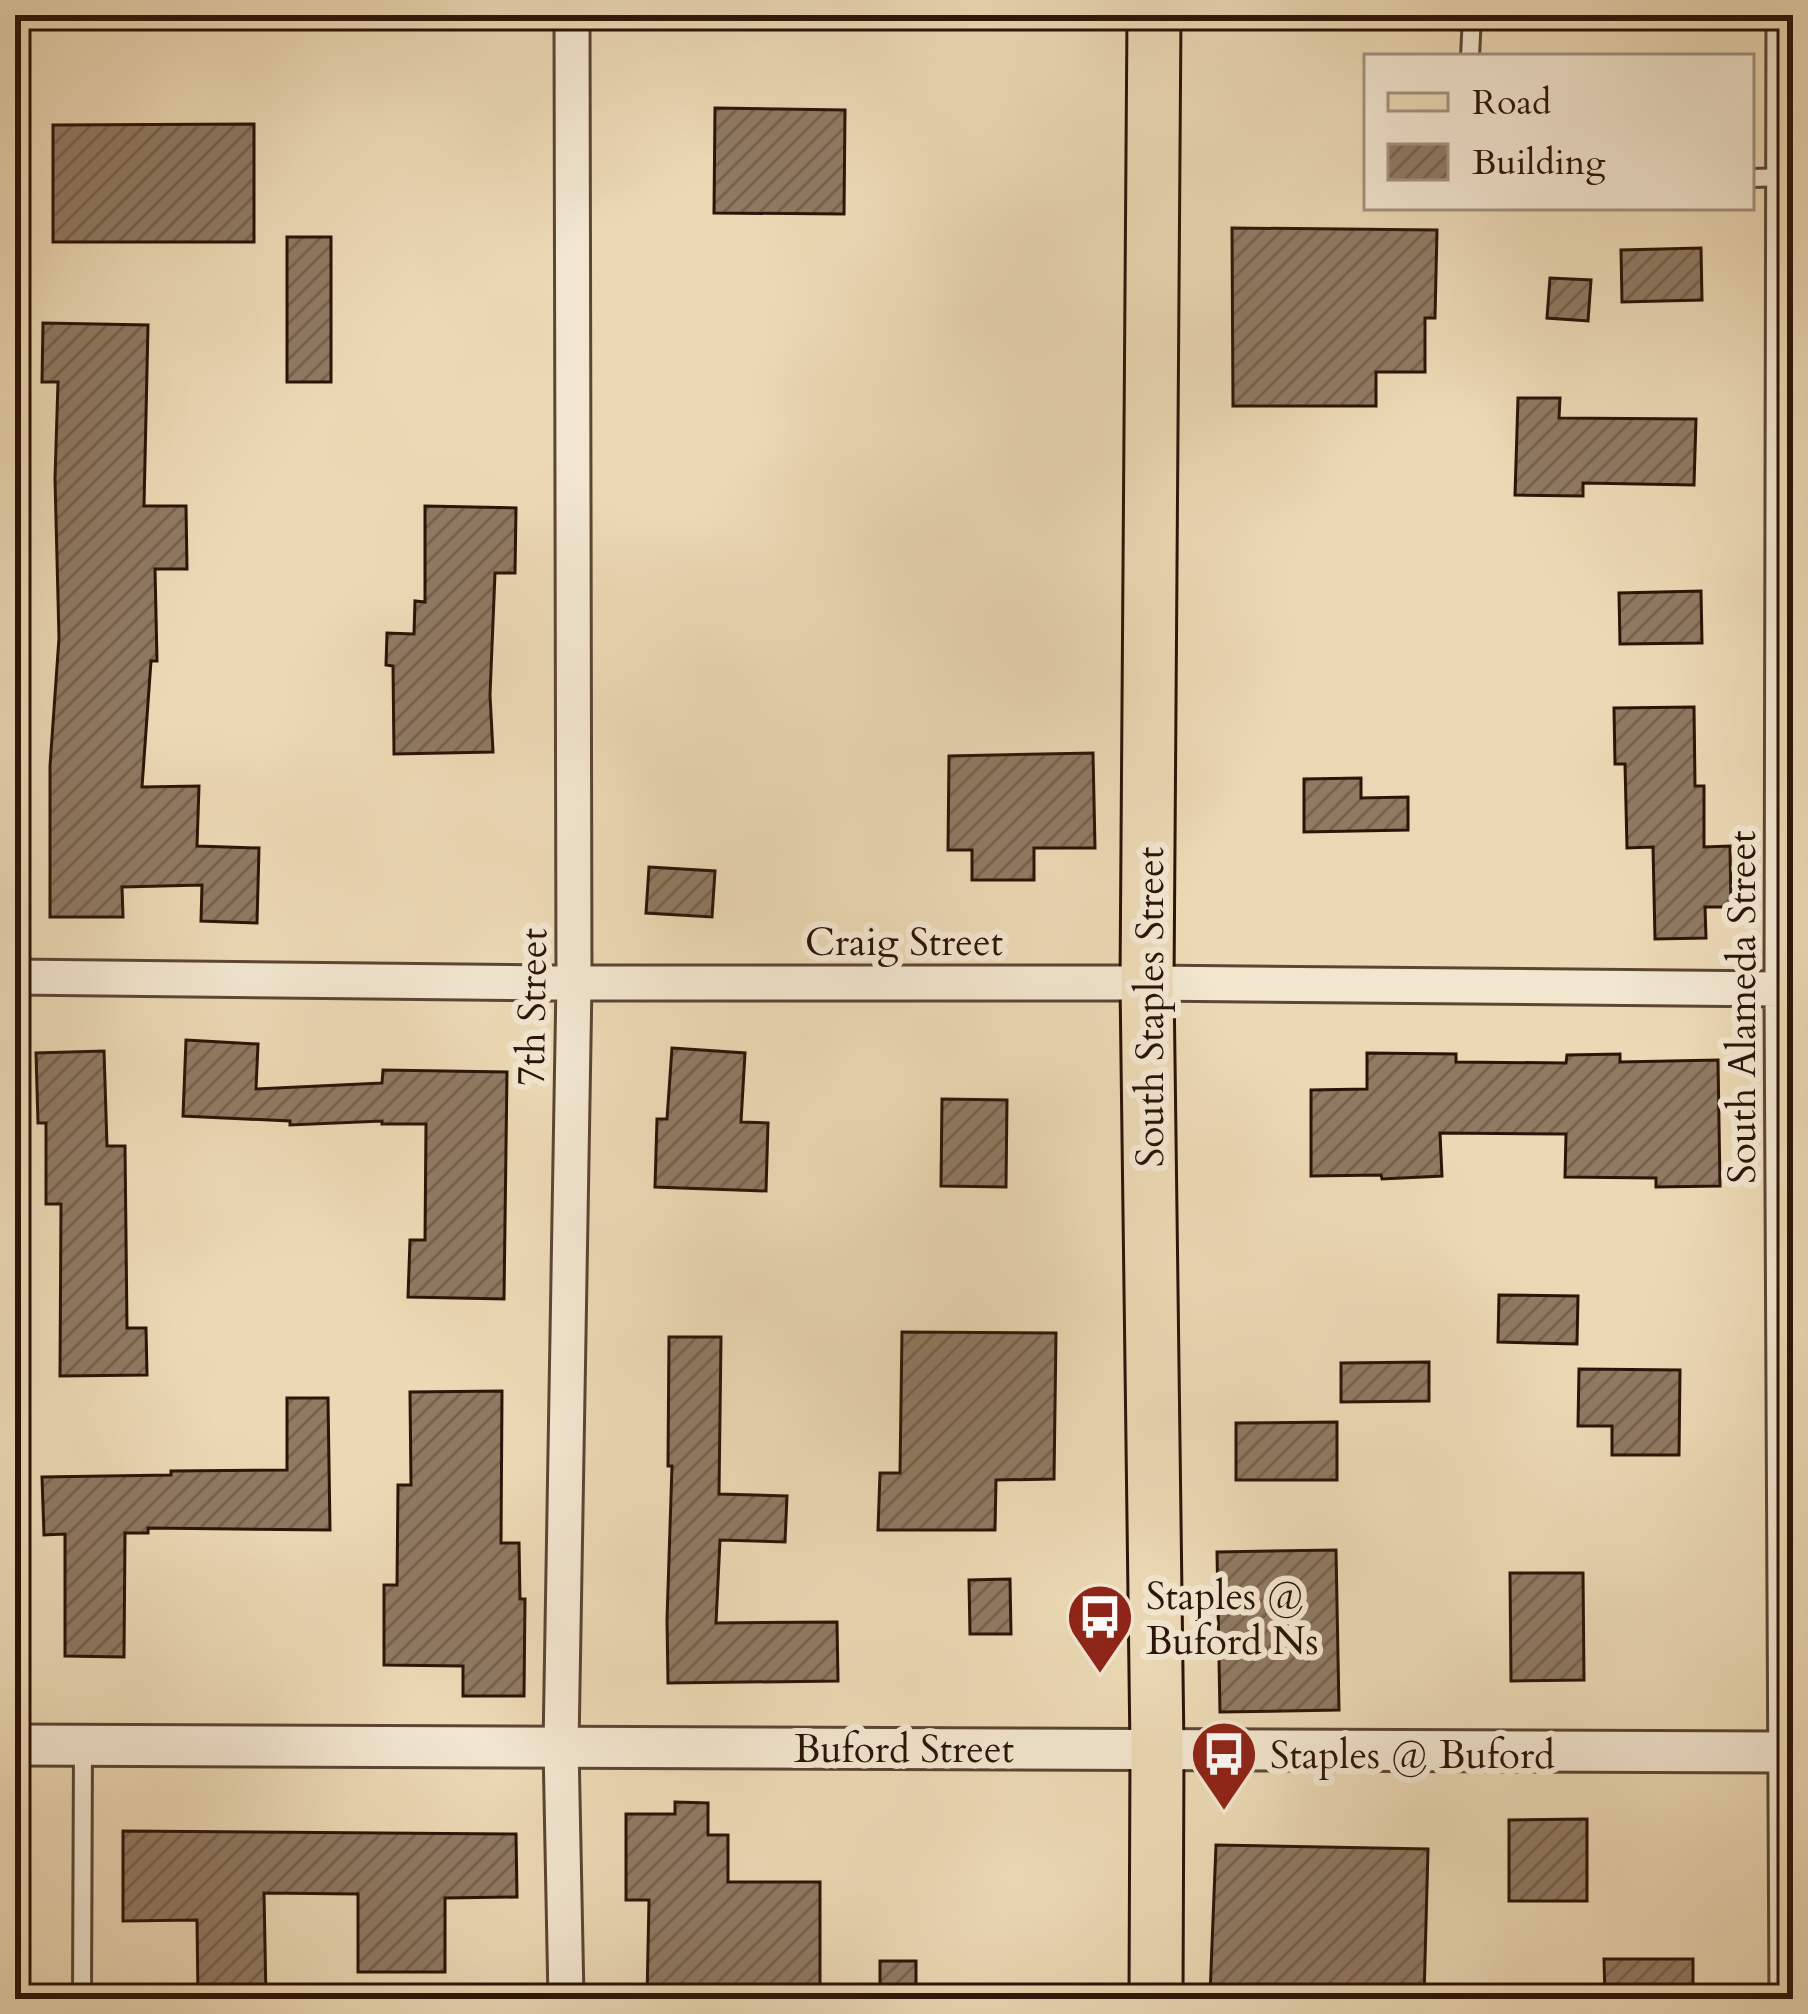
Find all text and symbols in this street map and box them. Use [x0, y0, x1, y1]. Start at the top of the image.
legend [1364, 54, 1754, 210]
text: Road [1472, 78, 1551, 127]
text: Building [1472, 138, 1606, 187]
street label: South Alameda Street [1716, 830, 1769, 1184]
street label: South Staples Street [1124, 847, 1177, 1167]
street label: Craig Street [805, 916, 1003, 969]
street label: 7th Street [505, 928, 560, 1086]
place label: Staples @ Buford Ns [1146, 1570, 1319, 1668]
bus stop icon: Staples @ Buford Ns [1065, 1582, 1135, 1676]
bus stop icon: Staples @ Buford [1189, 1719, 1259, 1813]
street label: Buford Street [794, 1723, 1014, 1776]
place label: Staples @ Buford [1270, 1729, 1555, 1782]

